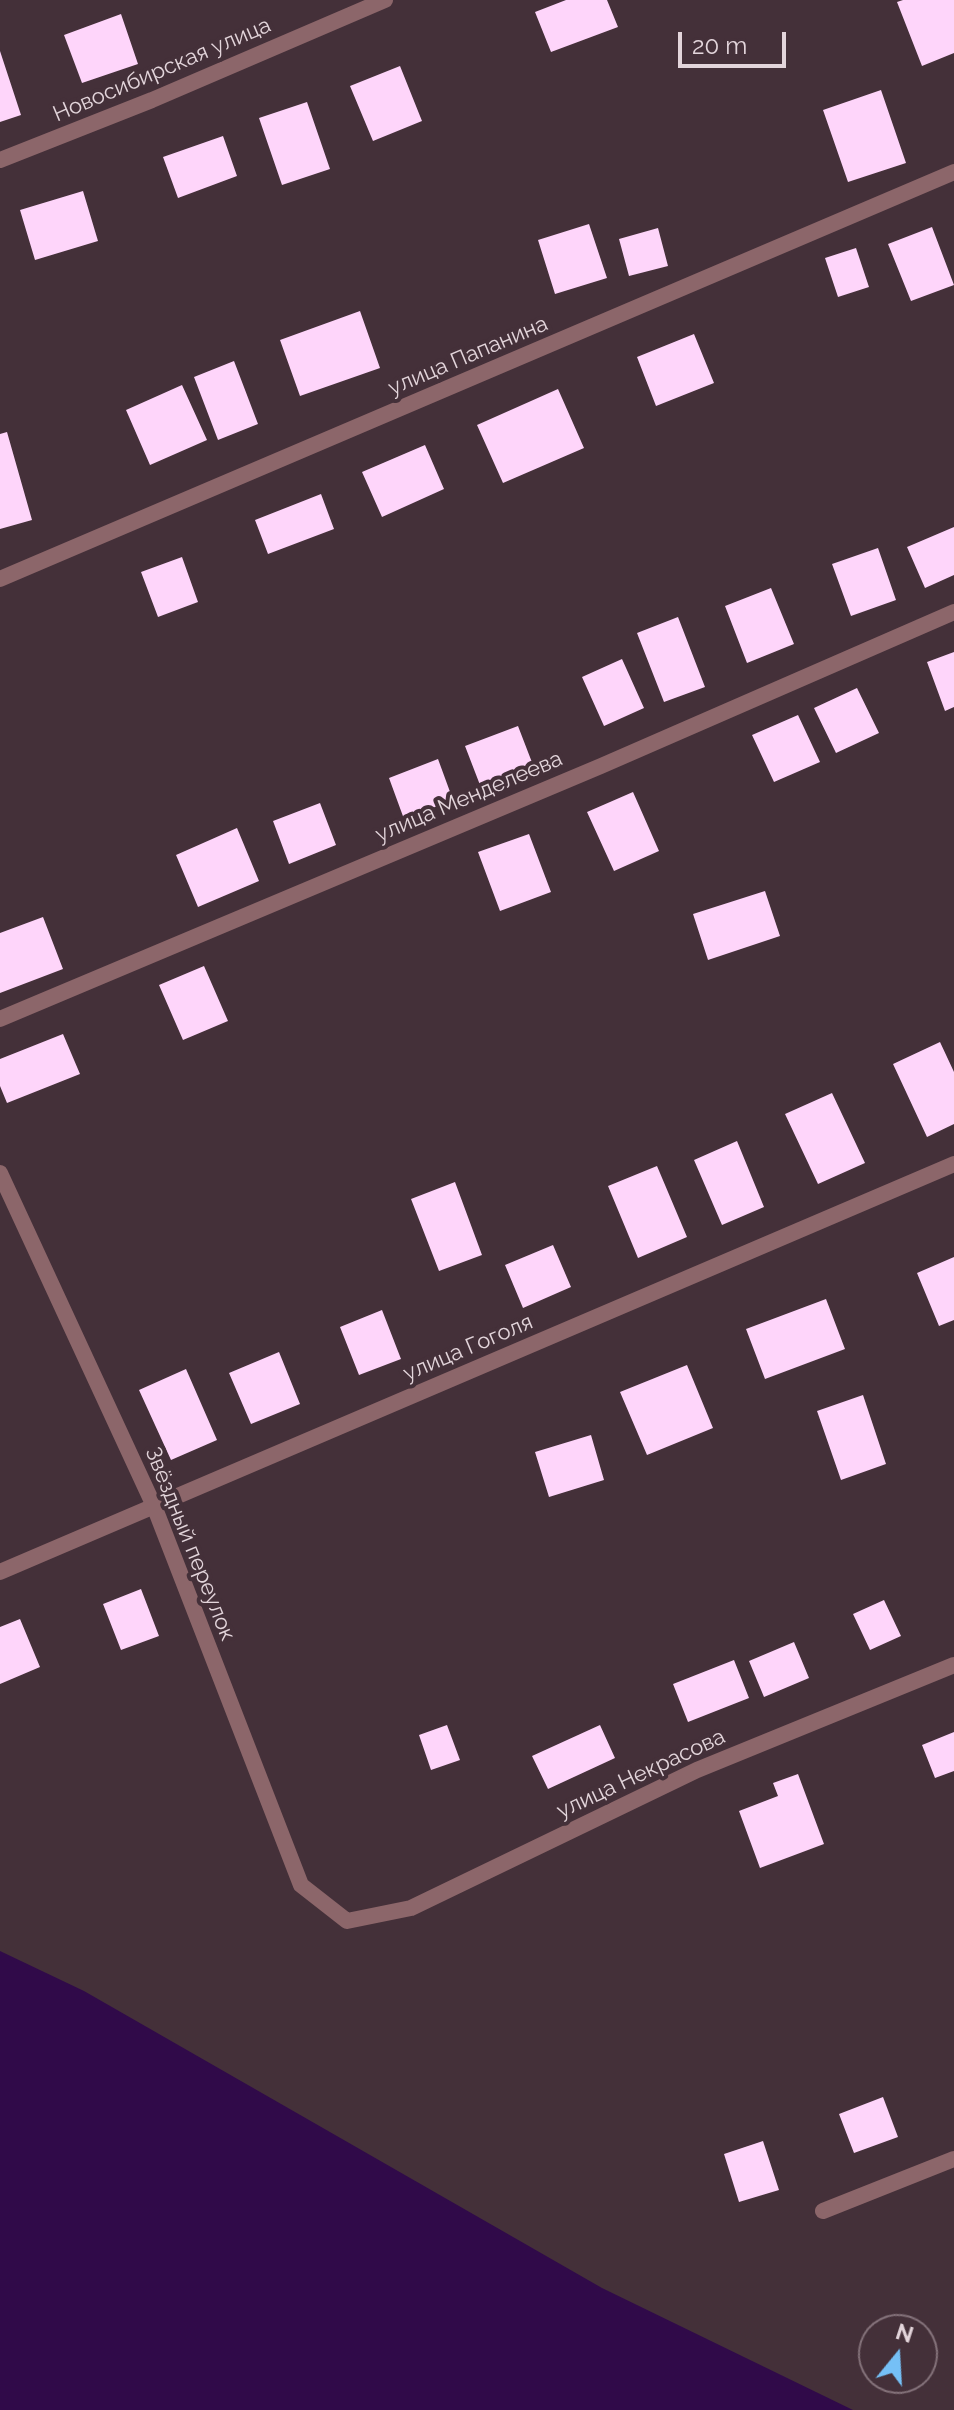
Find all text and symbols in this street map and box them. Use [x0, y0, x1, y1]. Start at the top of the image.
street label: Новосибирская улица [49, 12, 275, 128]
scale bar [682, 16, 790, 66]
text: 20 m [692, 31, 747, 60]
street label: улица Папанина [384, 310, 552, 402]
street label: улица Менделеева [372, 746, 566, 848]
street label: улица Гоголя [399, 1309, 537, 1387]
street label: Звёздный переулок [139, 1443, 241, 1645]
street label: улица Некрасова [553, 1723, 729, 1825]
north arrow [858, 2314, 938, 2394]
text: N [893, 2318, 917, 2348]

